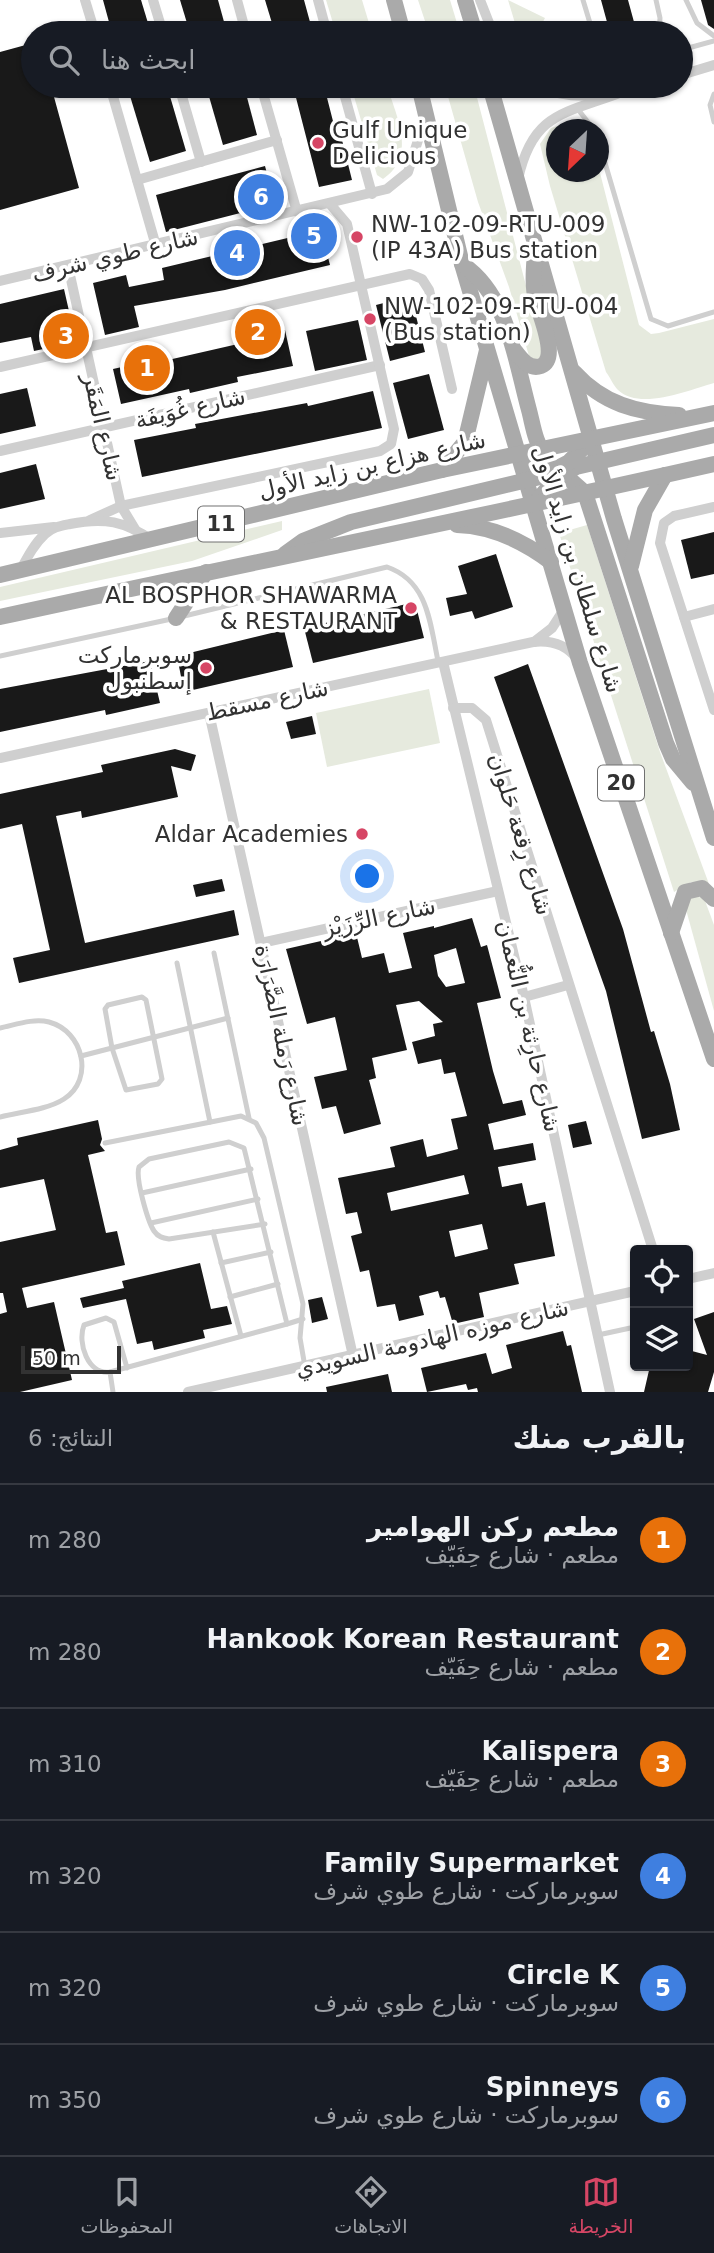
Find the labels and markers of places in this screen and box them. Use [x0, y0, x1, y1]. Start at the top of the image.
place label: Gulf Unique Delicious [332, 117, 467, 169]
marker: Gulf Unique Delicious [310, 135, 326, 151]
pin: 6 [238, 171, 284, 223]
pin: 5 [291, 210, 337, 262]
place label: NW-102-09-RTU-009 (IP 43A) Bus station [371, 211, 605, 263]
pin: 4 [214, 227, 260, 279]
marker: NW-102-09-RTU-009 (IP 43A) Bus station [349, 229, 365, 245]
place label: NW-102-09-RTU-004 (Bus station) [384, 293, 618, 345]
pin: 2 [235, 306, 281, 358]
pin: 3 [43, 310, 89, 362]
marker: NW-102-09-RTU-004 (Bus station) [362, 311, 378, 327]
pin: 1 [124, 342, 170, 394]
place label: AL BOSPHOR SHAWARMA & RESTAURANT [105, 582, 398, 634]
marker: AL BOSPHOR SHAWARMA & RESTAURANT [403, 600, 419, 616]
place label: سوبرماركت إسطنبول [78, 642, 192, 695]
marker: سوبرماركت إسطنبول [198, 660, 214, 676]
place label: Aldar Academies [155, 821, 348, 847]
marker: Aldar Academies [354, 826, 370, 842]

